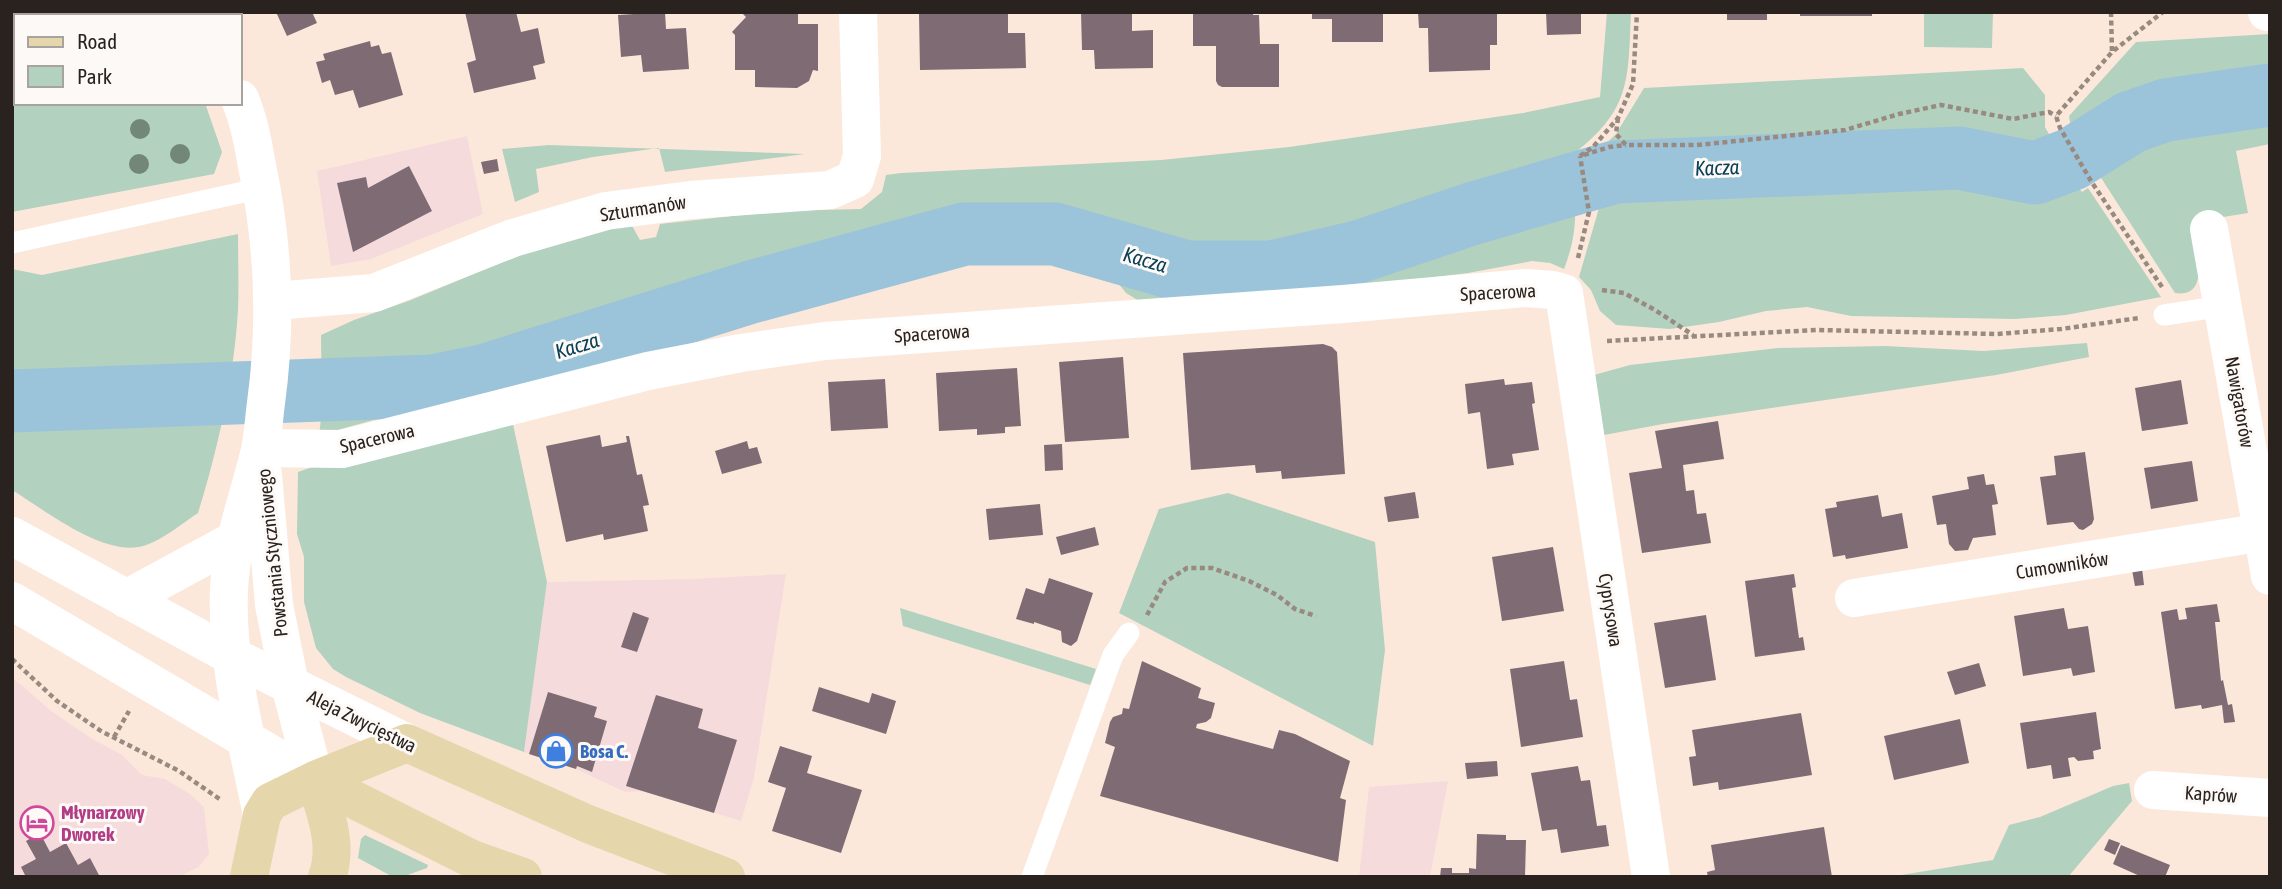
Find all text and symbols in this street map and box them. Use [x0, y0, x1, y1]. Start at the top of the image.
legend [14, 14, 242, 105]
text: Road [77, 29, 117, 53]
text: Park [77, 64, 112, 88]
water label: Kacza [1694, 154, 1740, 180]
street label: Szturmanów [598, 190, 688, 226]
water label: Kacza [1121, 241, 1170, 277]
street label: Spacerowa [1460, 279, 1536, 305]
street label: Spacerowa [893, 319, 971, 347]
water label: Kacza [552, 327, 602, 363]
street label: Nawigatorów [2221, 355, 2259, 450]
street label: Spacerowa [338, 419, 416, 457]
street label: Powstania Styczniowego [252, 468, 292, 638]
street label: Cumowników [2014, 547, 2110, 583]
street label: Cyprysowa [1594, 572, 1628, 648]
street label: Aleja Zwycięstwa [304, 685, 420, 757]
shop icon: Bosa C. [537, 732, 575, 770]
place label: Bosa C. [580, 740, 629, 762]
street label: Kaprów [2184, 781, 2239, 807]
place label: Młynarzowy Dworek [61, 801, 145, 845]
hotel icon: Młynarzowy Dworek [18, 804, 56, 842]

